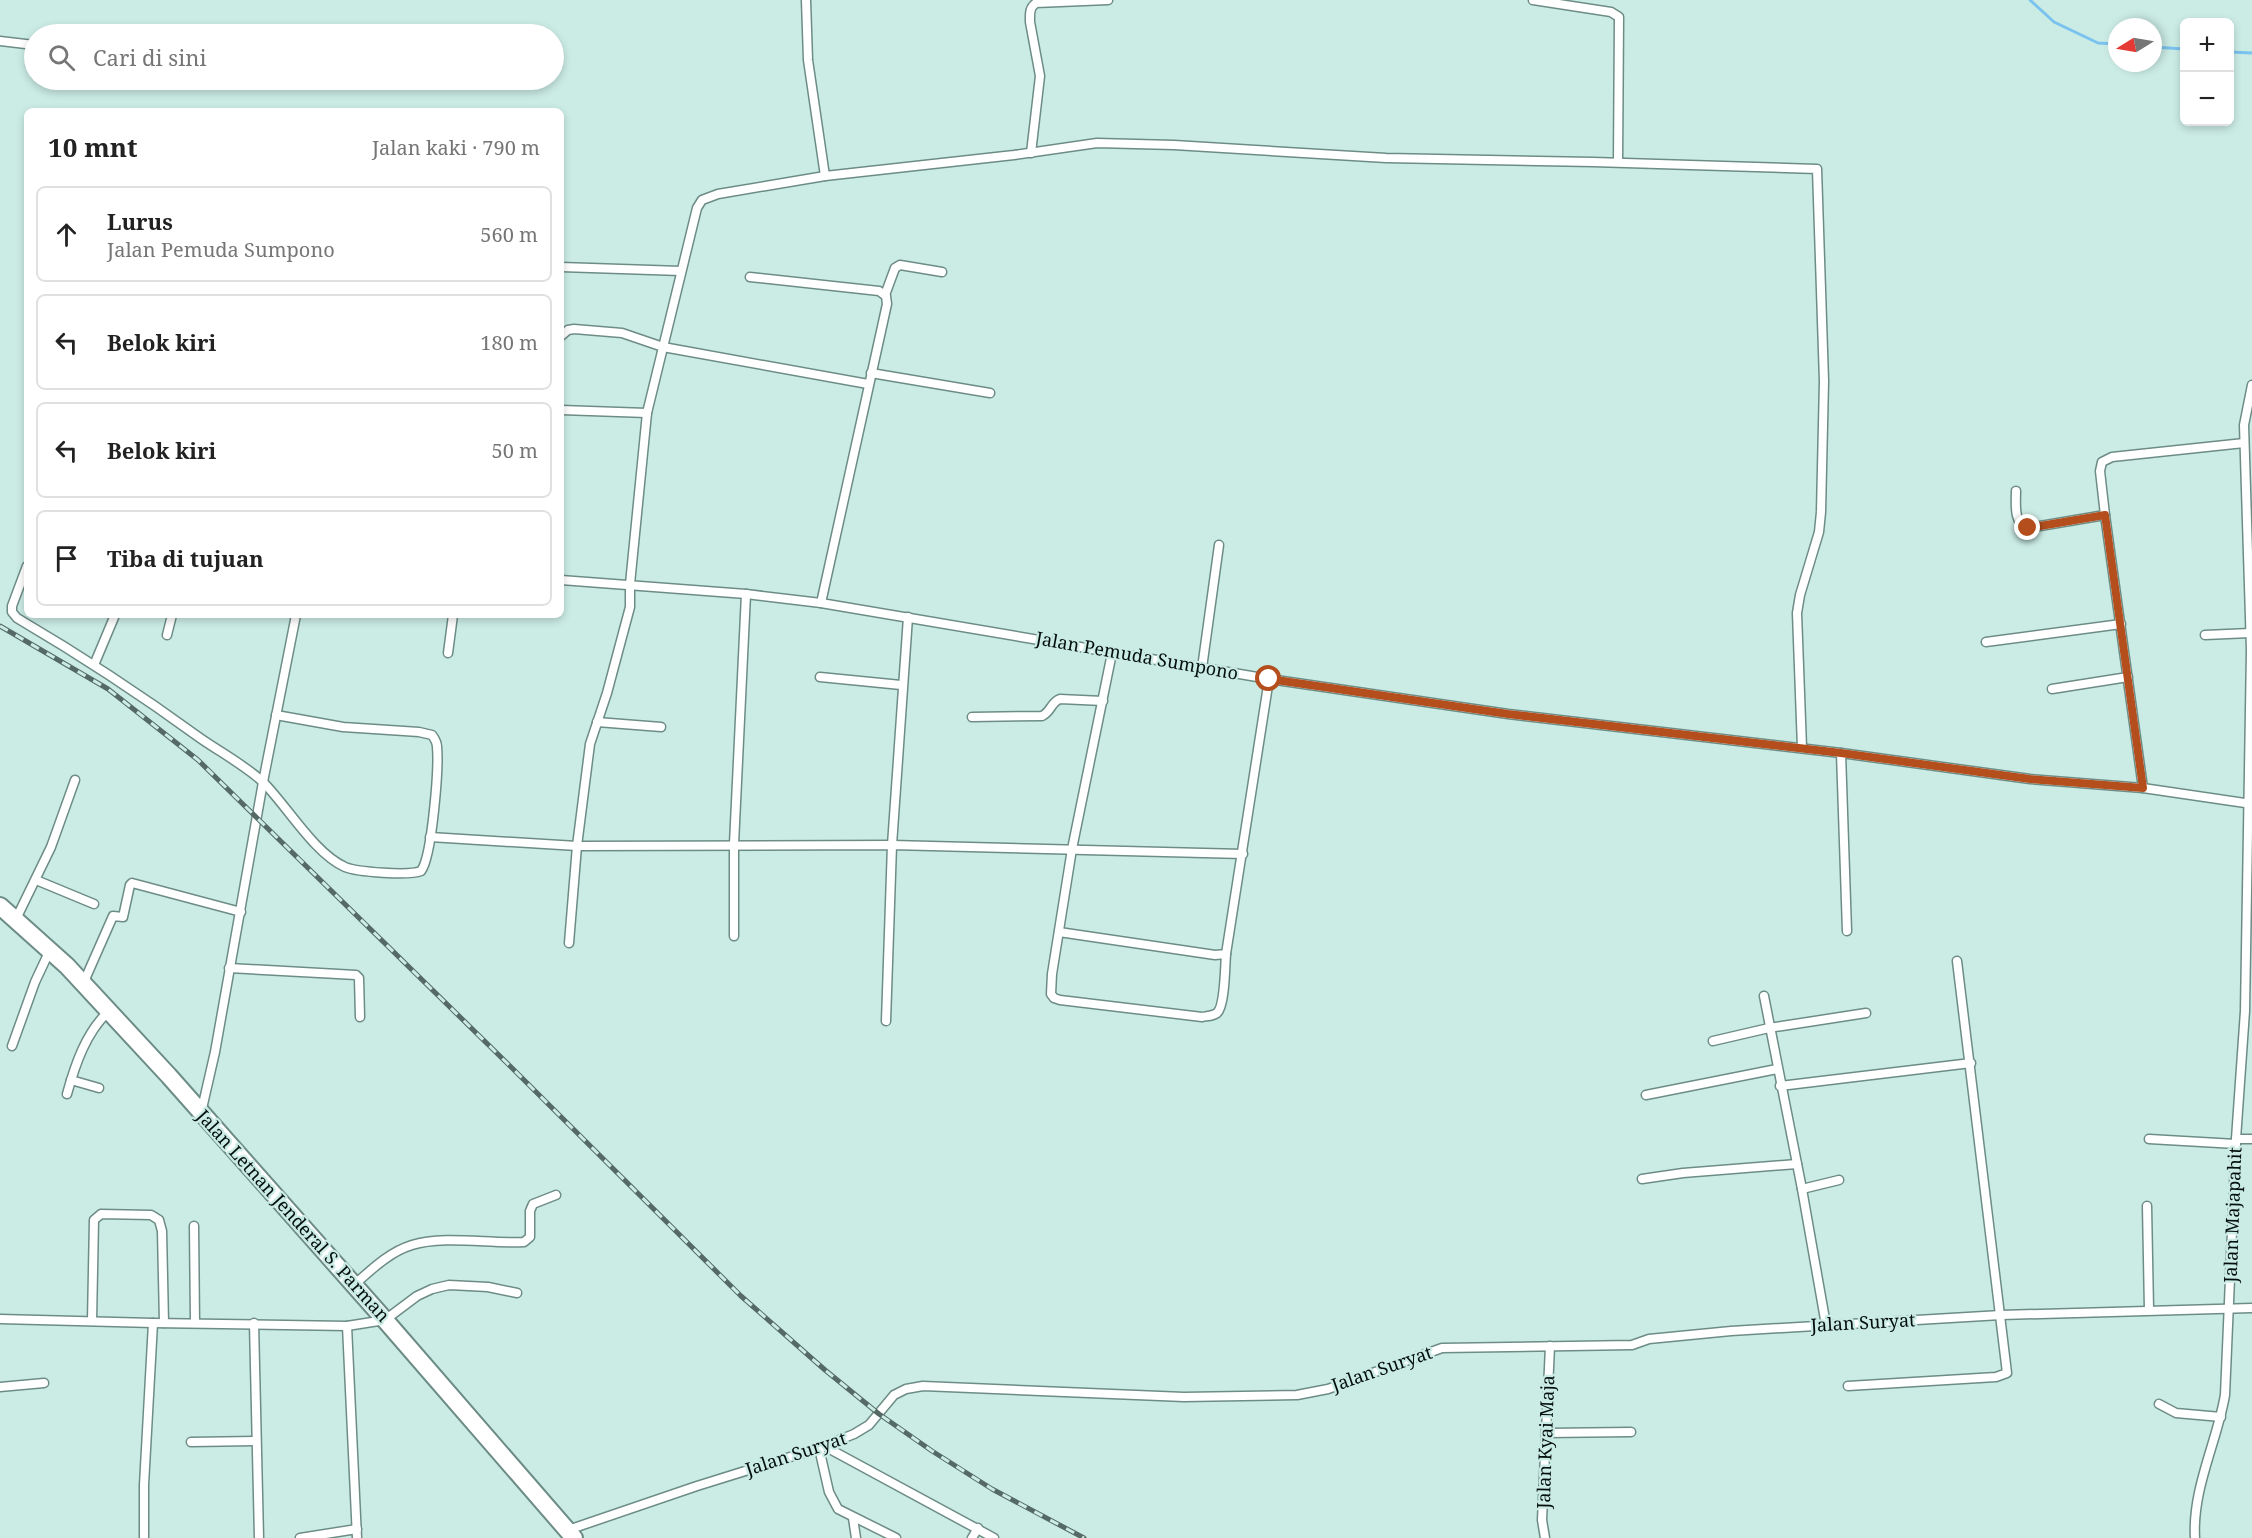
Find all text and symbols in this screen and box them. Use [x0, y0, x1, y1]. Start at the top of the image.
north arrow [2108, 18, 2162, 72]
map controls [2180, 18, 2234, 126]
button: + [2180, 18, 2234, 72]
search box [24, 24, 564, 90]
icon: search [45, 41, 78, 74]
text: Cari di sini [93, 42, 206, 72]
button: − [2180, 72, 2234, 126]
text: 10 mnt [48, 129, 138, 165]
text: Jalan kaki · 790 m [372, 134, 540, 161]
text: Lurus [107, 206, 173, 236]
icon: ahead [50, 218, 83, 251]
text: 560 m [480, 221, 538, 248]
text: Jalan Pemuda Sumpono [107, 236, 335, 263]
icon: left [50, 326, 83, 359]
text: Belok kiri [107, 327, 216, 357]
text: 180 m [480, 329, 538, 356]
icon: left [50, 434, 83, 467]
text: Belok kiri [107, 435, 216, 465]
text: 50 m [492, 437, 538, 464]
route end [2014, 514, 2040, 540]
icon: arrive [50, 542, 83, 575]
text: Tiba di tujuan [107, 543, 264, 573]
street label: Jalan Pemuda Sumpono [1033, 625, 1240, 685]
route start [1255, 665, 1281, 691]
street label: Jalan Letnan Jenderal S. Parman [191, 1103, 396, 1327]
street label: Jalan Majapahit [2218, 1147, 2246, 1284]
street label: Jalan Suryat [1809, 1307, 1916, 1337]
street label: Jalan Suryat [1327, 1340, 1435, 1397]
street label: Jalan Kyai Maja [1531, 1375, 1559, 1510]
street label: Jalan Suryat [741, 1425, 849, 1481]

